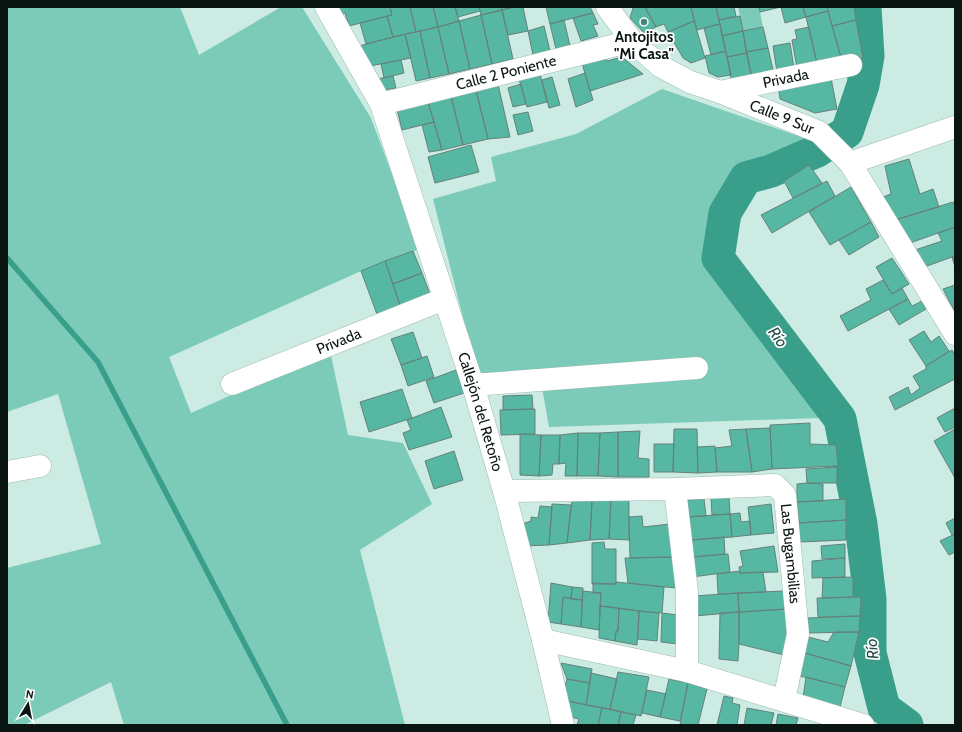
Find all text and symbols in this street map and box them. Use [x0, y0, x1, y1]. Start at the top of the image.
marker: Antojitos "Mi Casa" [639, 17, 649, 27]
place label: Antojitos "Mi Casa" [614, 28, 674, 63]
street label: Calle 2 Poniente [454, 51, 558, 94]
street label: Privada [761, 65, 811, 92]
street label: Calle 9 Sur [747, 96, 817, 138]
water label: Río [764, 323, 792, 351]
street label: Privada [314, 324, 364, 358]
street label: Callejón del Retoño [454, 350, 507, 474]
street label: Las Bugambilias [777, 503, 804, 604]
water label: Río [862, 638, 882, 660]
north arrow [8, 684, 48, 724]
text: N [25, 687, 35, 702]

